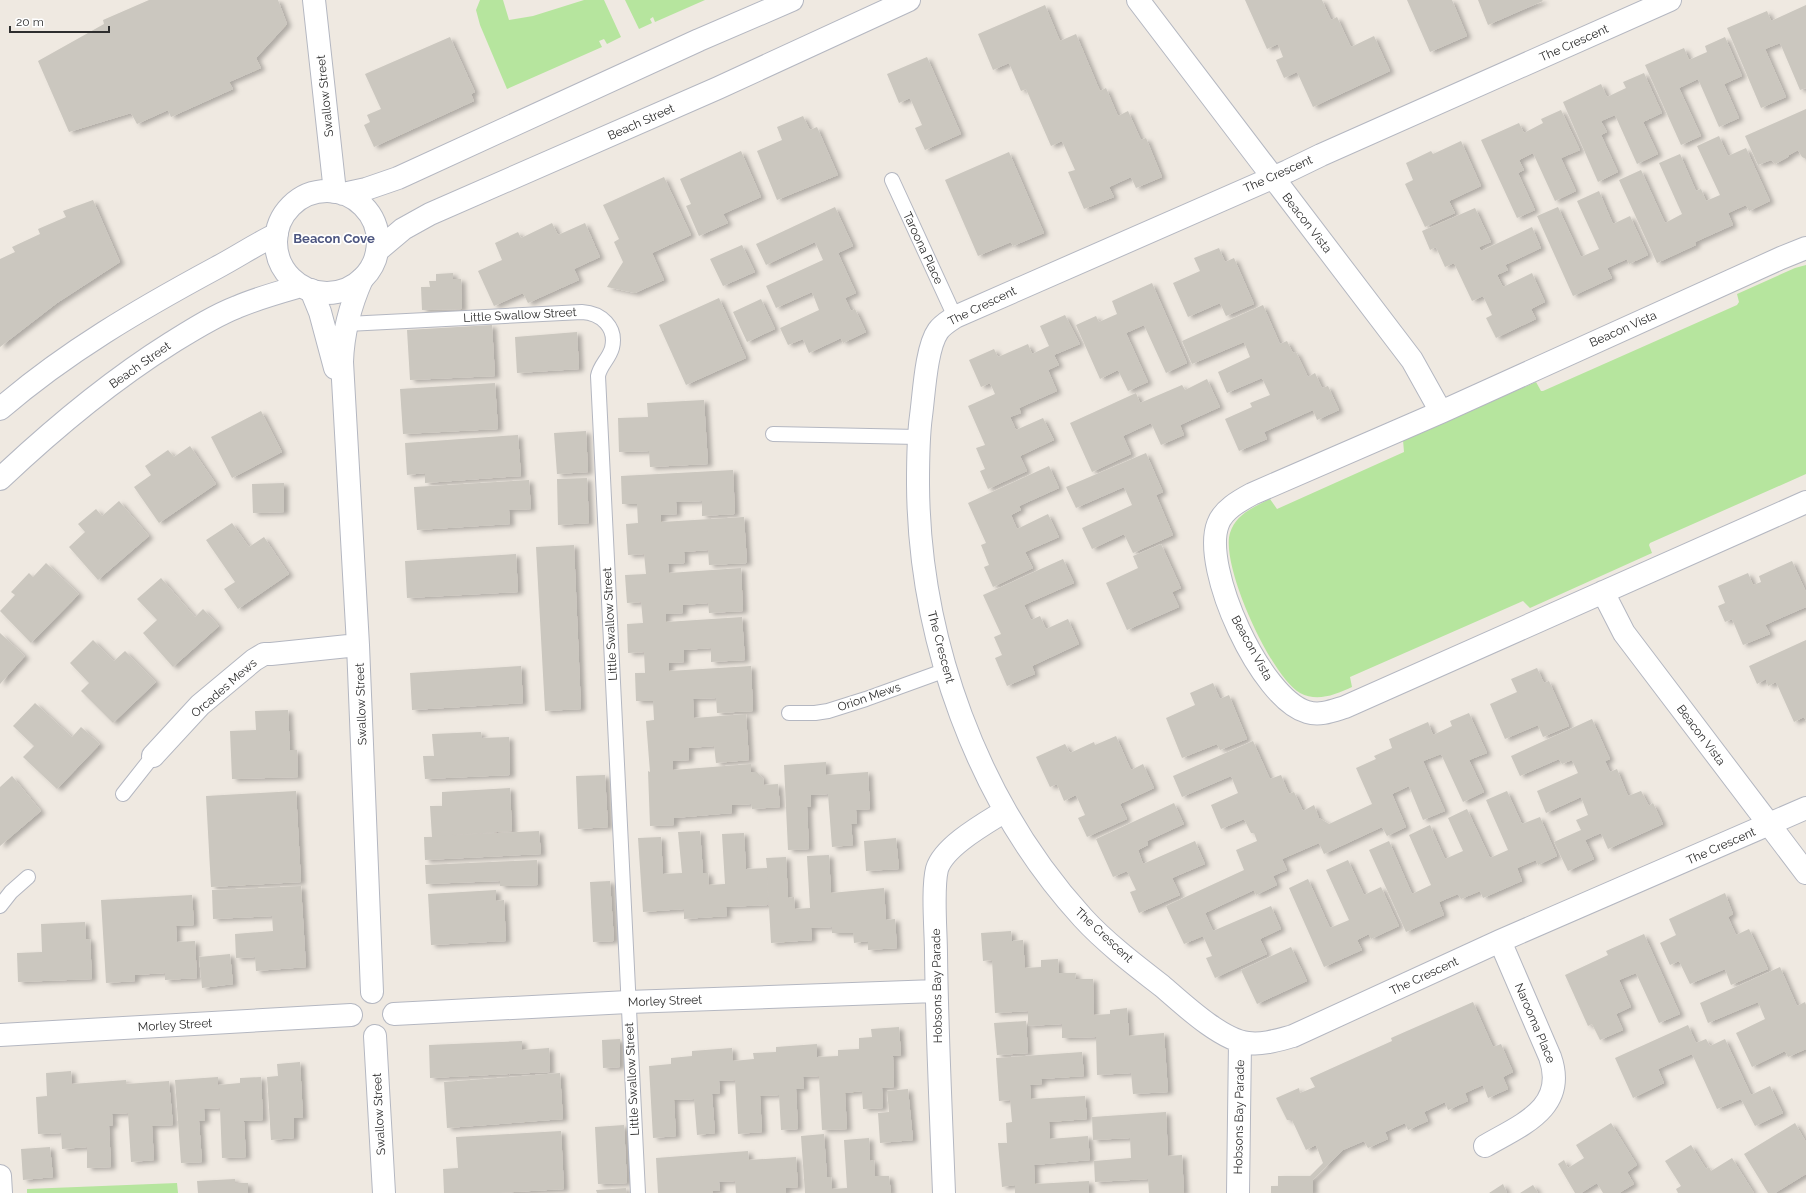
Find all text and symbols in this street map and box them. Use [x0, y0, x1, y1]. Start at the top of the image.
scale bar [10, 8, 109, 34]
text: 20 m [16, 15, 44, 29]
street label: The Crescent [1537, 22, 1611, 64]
street label: Swallow Street [314, 54, 336, 138]
street label: Beach Street [605, 101, 677, 143]
street label: The Crescent [1241, 153, 1315, 195]
street label: Beacon Vista [1279, 190, 1335, 256]
street label: Taroona Place [900, 210, 946, 286]
district label: Beacon Cove [293, 231, 375, 246]
street label: The Crescent [946, 283, 1018, 329]
street label: Little Swallow Street [463, 305, 577, 325]
street label: Beacon Vista [1587, 308, 1659, 350]
street label: Beach Street [107, 339, 173, 391]
street label: Little Swallow Street [600, 567, 620, 681]
street label: The Crescent [925, 609, 957, 685]
street label: Beacon Vista [1228, 613, 1276, 683]
street label: Orcades Mews [188, 656, 260, 720]
street label: Swallow Street [353, 663, 369, 745]
street label: Orion Mews [836, 680, 903, 714]
street label: Beacon Vista [1674, 702, 1728, 768]
street label: The Crescent [1684, 825, 1758, 867]
street label: The Crescent [1072, 905, 1136, 965]
street label: Hobsons Bay Parade [929, 928, 945, 1044]
street label: The Crescent [1387, 954, 1461, 998]
street label: Narooma Place [1512, 981, 1558, 1065]
street label: Morley Street [628, 993, 702, 1009]
street label: Morley Street [137, 1016, 213, 1034]
street label: Little Swallow Street [622, 1022, 642, 1136]
street label: Hobsons Bay Parade [1231, 1059, 1247, 1175]
street label: Swallow Street [370, 1072, 388, 1156]

